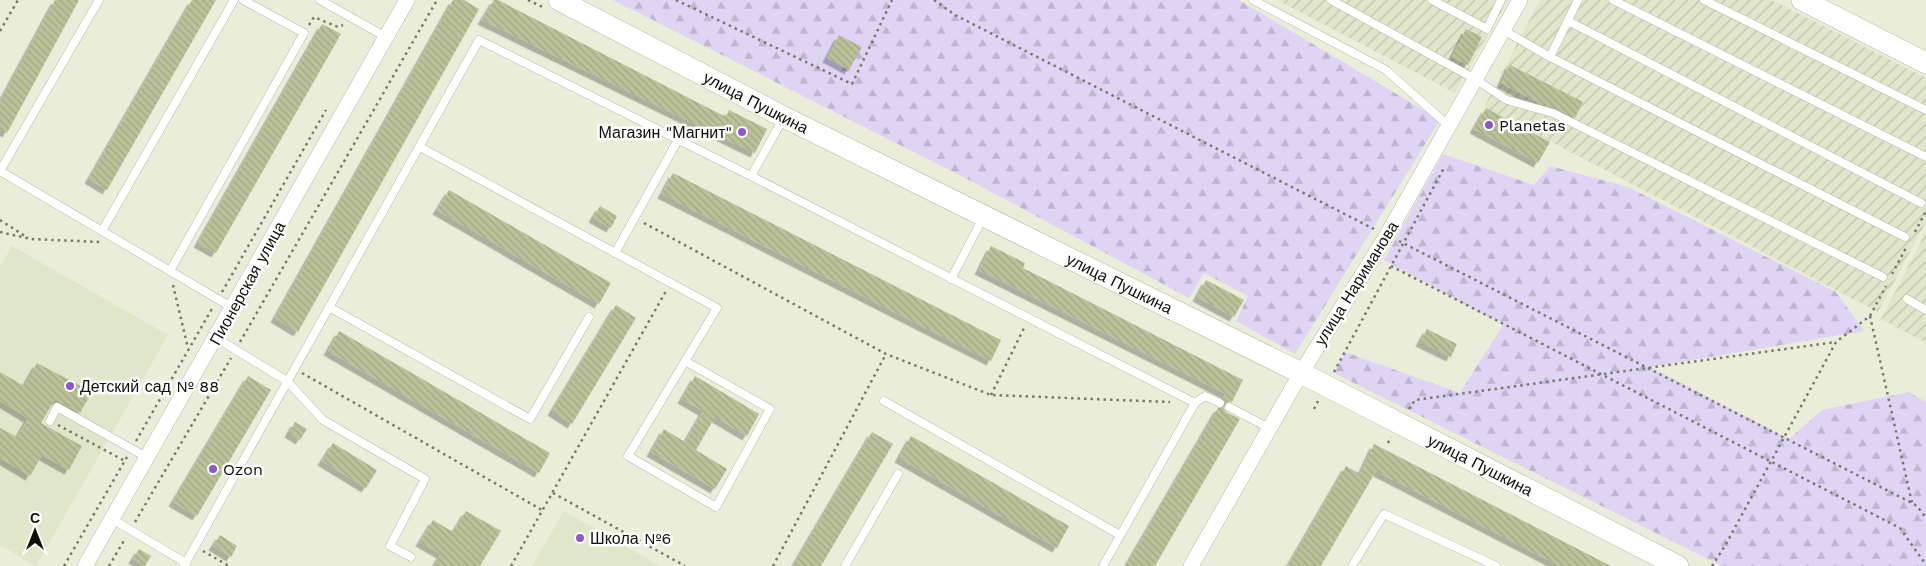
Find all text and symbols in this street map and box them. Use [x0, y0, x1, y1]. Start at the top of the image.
street label: улица Пушкина [700, 68, 812, 138]
place label: Planetas [1499, 116, 1566, 135]
marker: Planetas [1483, 119, 1495, 131]
place label: Магазин "Магнит" [599, 123, 732, 142]
marker: Магазин "Магнит" [736, 126, 748, 138]
street label: Пионерская улица [206, 218, 289, 348]
street label: улица Нариманова [1311, 218, 1402, 349]
street label: улица Пушкина [1063, 249, 1175, 318]
place label: Детский сад № 88 [80, 377, 219, 396]
marker: Детский сад № 88 [64, 380, 76, 392]
street label: улица Пушкина [1424, 430, 1536, 500]
place label: Ozon [223, 460, 263, 479]
marker: Ozon [207, 463, 219, 475]
north arrow [10, 506, 60, 556]
text: С [30, 510, 40, 526]
place label: Школа №6 [590, 529, 671, 548]
marker: Школа №6 [574, 532, 586, 544]

